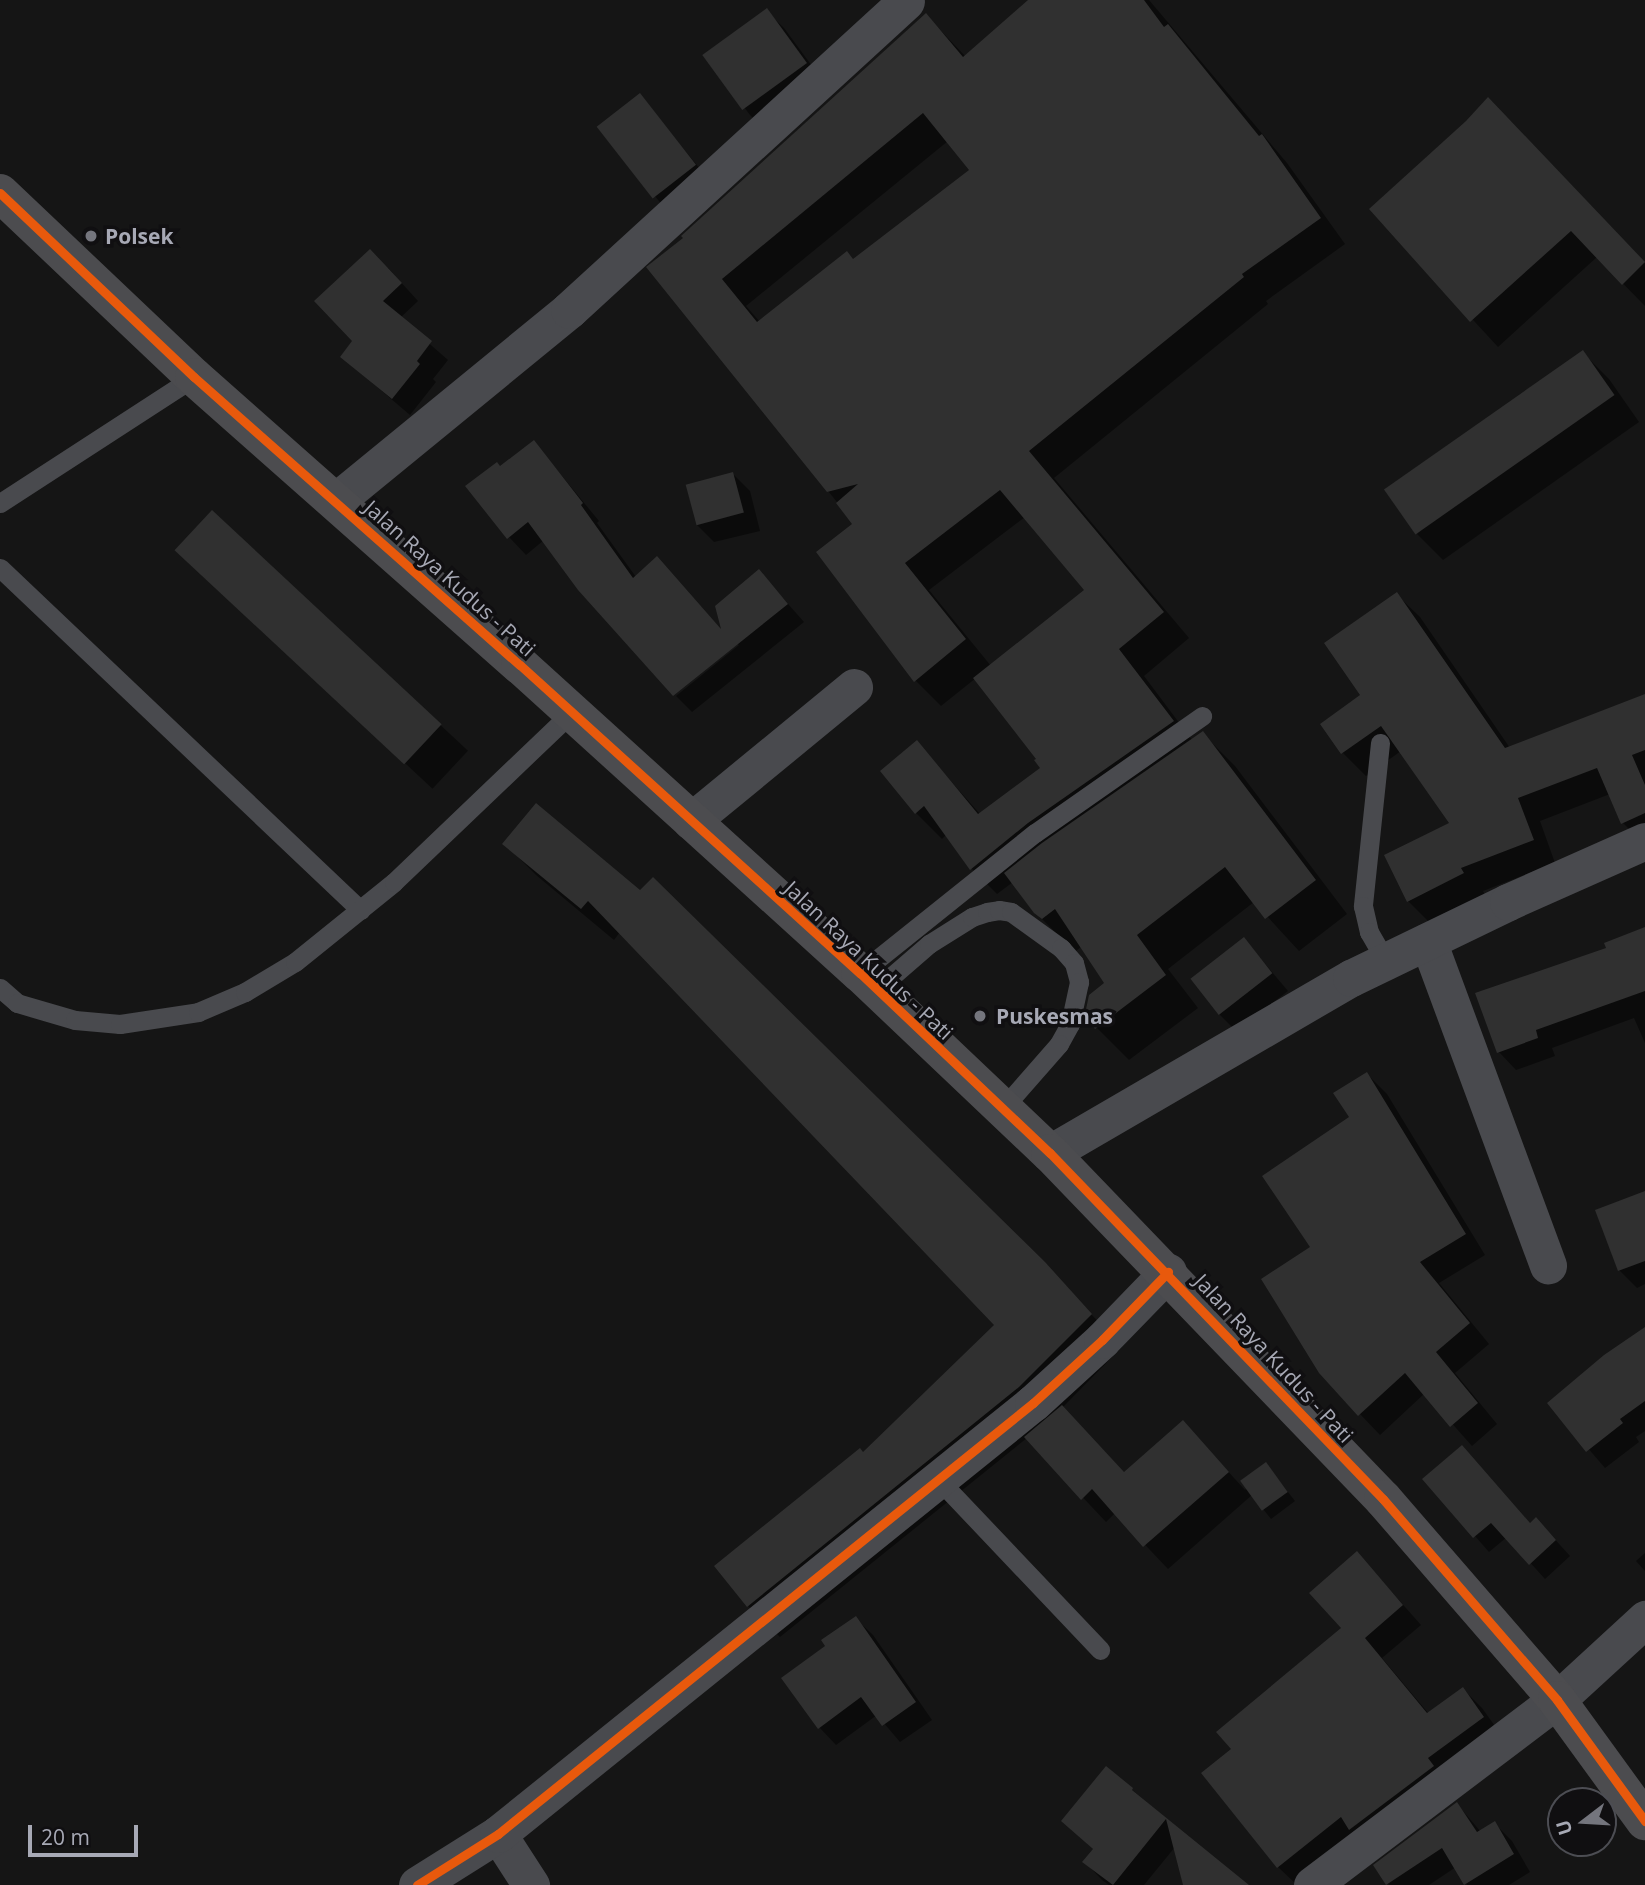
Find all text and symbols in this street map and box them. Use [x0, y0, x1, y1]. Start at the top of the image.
place label: Polsek [105, 223, 173, 249]
marker: Polsek [83, 228, 99, 244]
street label: Jalan Raya Kudus - Pati [359, 495, 541, 661]
street label: Jalan Raya Kudus - Pati [780, 875, 958, 1045]
place label: Puskesmas [996, 1003, 1113, 1029]
marker: Puskesmas [970, 1006, 990, 1026]
street label: Jalan Raya Kudus - Pati [1189, 1269, 1359, 1447]
north arrow [1547, 1787, 1617, 1857]
scale bar [32, 1812, 142, 1856]
text: U [1549, 1817, 1578, 1838]
text: 20 m [41, 1823, 90, 1851]

